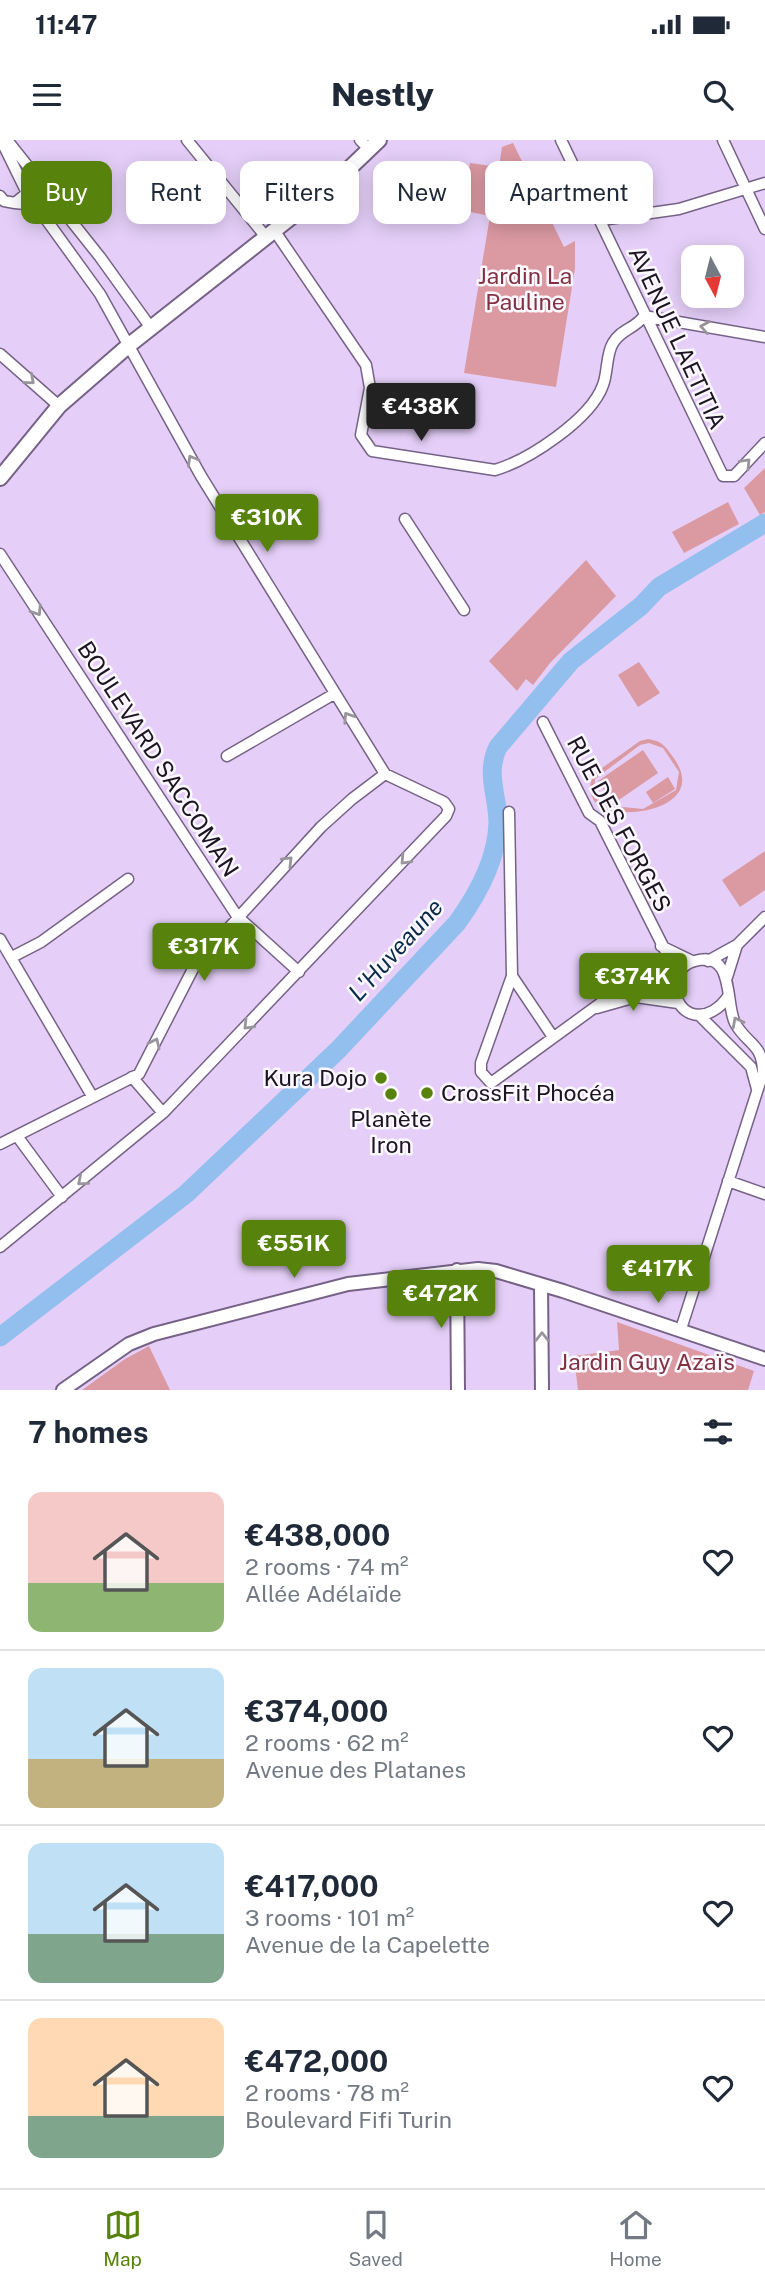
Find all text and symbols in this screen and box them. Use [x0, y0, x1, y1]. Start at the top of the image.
text: 11:47 [35, 9, 98, 40]
icon: menu [28, 76, 66, 114]
text: Nestly [331, 76, 434, 113]
icon: search [699, 76, 737, 114]
chip: Buy [21, 161, 112, 224]
chip: Rent [126, 161, 226, 224]
chip: Filters [240, 161, 359, 224]
chip: New [373, 161, 471, 224]
chip: Apartment [485, 161, 653, 224]
street label: AVENUE LAETITIA [623, 242, 732, 433]
north arrow [681, 245, 744, 308]
map controls [681, 245, 744, 308]
park label: Jardin La Pauline [478, 262, 572, 315]
one-way arrow [699, 320, 711, 335]
one-way arrow [21, 372, 34, 384]
pin: €438K [372, 384, 470, 443]
text: €438K [382, 392, 460, 419]
one-way arrow [187, 454, 200, 467]
one-way arrow [737, 458, 750, 471]
pin: €310K [218, 494, 316, 554]
text: €310K [231, 503, 303, 530]
one-way arrow [29, 603, 42, 616]
street label: BOULEVARD SACCOMAN [72, 636, 245, 881]
one-way arrow [344, 711, 357, 724]
street label: RUE DES FORGES [562, 731, 677, 916]
one-way arrow [400, 852, 413, 865]
one-way arrow [279, 856, 292, 869]
water label: L'Huveaune [342, 893, 448, 1006]
pin: €317K [155, 924, 253, 983]
text: €317K [168, 932, 240, 959]
pin: €374K [584, 954, 682, 1013]
text: €374K [595, 962, 671, 989]
one-way arrow [244, 1017, 256, 1030]
one-way arrow [732, 1017, 746, 1030]
one-way arrow [147, 1038, 161, 1051]
place label: Kura Dojo [264, 1064, 367, 1091]
marker: Kura Dojo [373, 1070, 389, 1086]
place label: CrossFit Phocéa [441, 1079, 615, 1106]
marker: CrossFit Phocéa [419, 1085, 435, 1101]
marker: Planète Iron [383, 1086, 399, 1102]
place label: Planète Iron [350, 1105, 432, 1158]
one-way arrow [78, 1172, 90, 1185]
pin: €551K [245, 1220, 343, 1280]
text: €551K [258, 1229, 330, 1256]
pin: €417K [609, 1246, 707, 1305]
text: €417K [623, 1254, 693, 1281]
pin: €472K [392, 1270, 490, 1330]
text: €472K [403, 1279, 479, 1306]
one-way arrow [534, 1332, 549, 1343]
park label: Jardin Guy Azaïs [559, 1348, 735, 1375]
icon: filters [699, 1413, 737, 1451]
text: 7 homes [28, 1414, 149, 1450]
text: €438,000 [245, 1517, 390, 1553]
icon: home [84, 1520, 168, 1604]
icon: heart [699, 1543, 737, 1581]
text: 2 rooms · 74 m² [245, 1553, 408, 1580]
text: Allée Adélaïde [245, 1580, 402, 1607]
text: €374,000 [245, 1693, 388, 1729]
icon: home [84, 1696, 168, 1780]
icon: heart [699, 1719, 737, 1757]
text: 2 rooms · 62 m² [245, 1729, 409, 1756]
text: Avenue des Platanes [245, 1756, 466, 1783]
text: €417,000 [245, 1868, 379, 1904]
icon: home [84, 1871, 168, 1955]
icon: heart [699, 1894, 737, 1932]
text: 3 rooms · 101 m² [245, 1904, 414, 1931]
text: Avenue de la Capelette [245, 1931, 490, 1958]
text: €472,000 [245, 2043, 388, 2079]
icon: home [84, 2046, 168, 2130]
icon: heart [699, 2069, 737, 2107]
text: 2 rooms · 78 m² [245, 2079, 409, 2106]
text: Boulevard Fifi Turin [245, 2106, 452, 2133]
tab: Map [103, 2206, 142, 2270]
tab: Saved [348, 2206, 403, 2270]
tab: Home [609, 2206, 662, 2270]

